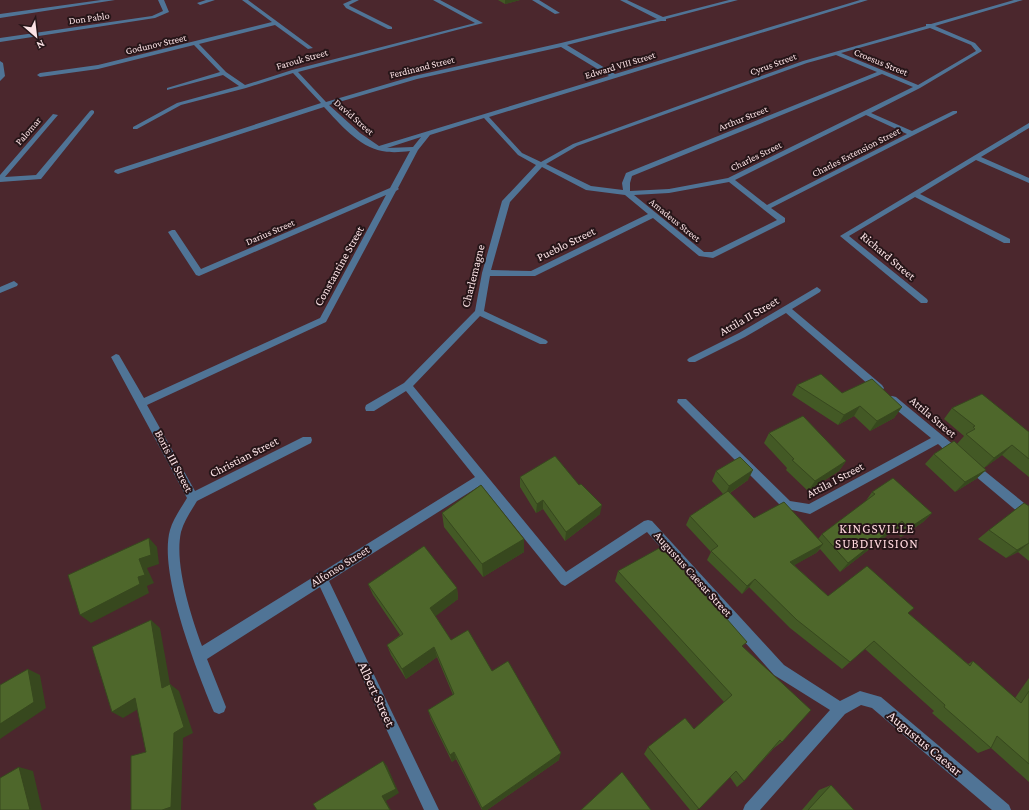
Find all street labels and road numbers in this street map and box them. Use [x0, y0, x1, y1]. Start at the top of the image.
street label: Don Pablo [68, 10, 110, 26]
street label: Godunov Street [125, 32, 188, 56]
street label: Farouk Street [275, 46, 330, 72]
street label: Croesus Street [852, 46, 910, 78]
street label: Edward VIII Street [583, 49, 657, 81]
street label: Cyrus Street [748, 50, 798, 77]
street label: Ferdinand Street [389, 53, 456, 80]
street label: David Street [332, 97, 377, 138]
street label: Arthur Street [717, 103, 770, 133]
street label: Palomar [13, 114, 43, 147]
street label: Charles Extension Street [810, 125, 902, 179]
street label: Charles Street [729, 139, 784, 173]
street label: Amadeus Street [647, 196, 703, 244]
street label: Darius Street [244, 217, 297, 247]
street label: Constantine Street [311, 223, 367, 308]
street label: Pueblo Street [535, 223, 598, 264]
street label: Richard Street [858, 229, 919, 284]
street label: Charlemagne [458, 243, 488, 309]
street label: Attila II Street [717, 293, 782, 339]
street label: Attila Street [907, 393, 960, 441]
street label: Boris III Street [152, 428, 197, 495]
street label: Christian Street [207, 433, 282, 480]
street label: Attila I Street [804, 459, 867, 501]
street label: Augustus Caesar Street [651, 528, 736, 620]
street label: Alfonso Street [308, 542, 373, 590]
street label: Albert Street [355, 659, 399, 729]
street label: Augustus Caesar [884, 707, 966, 779]

